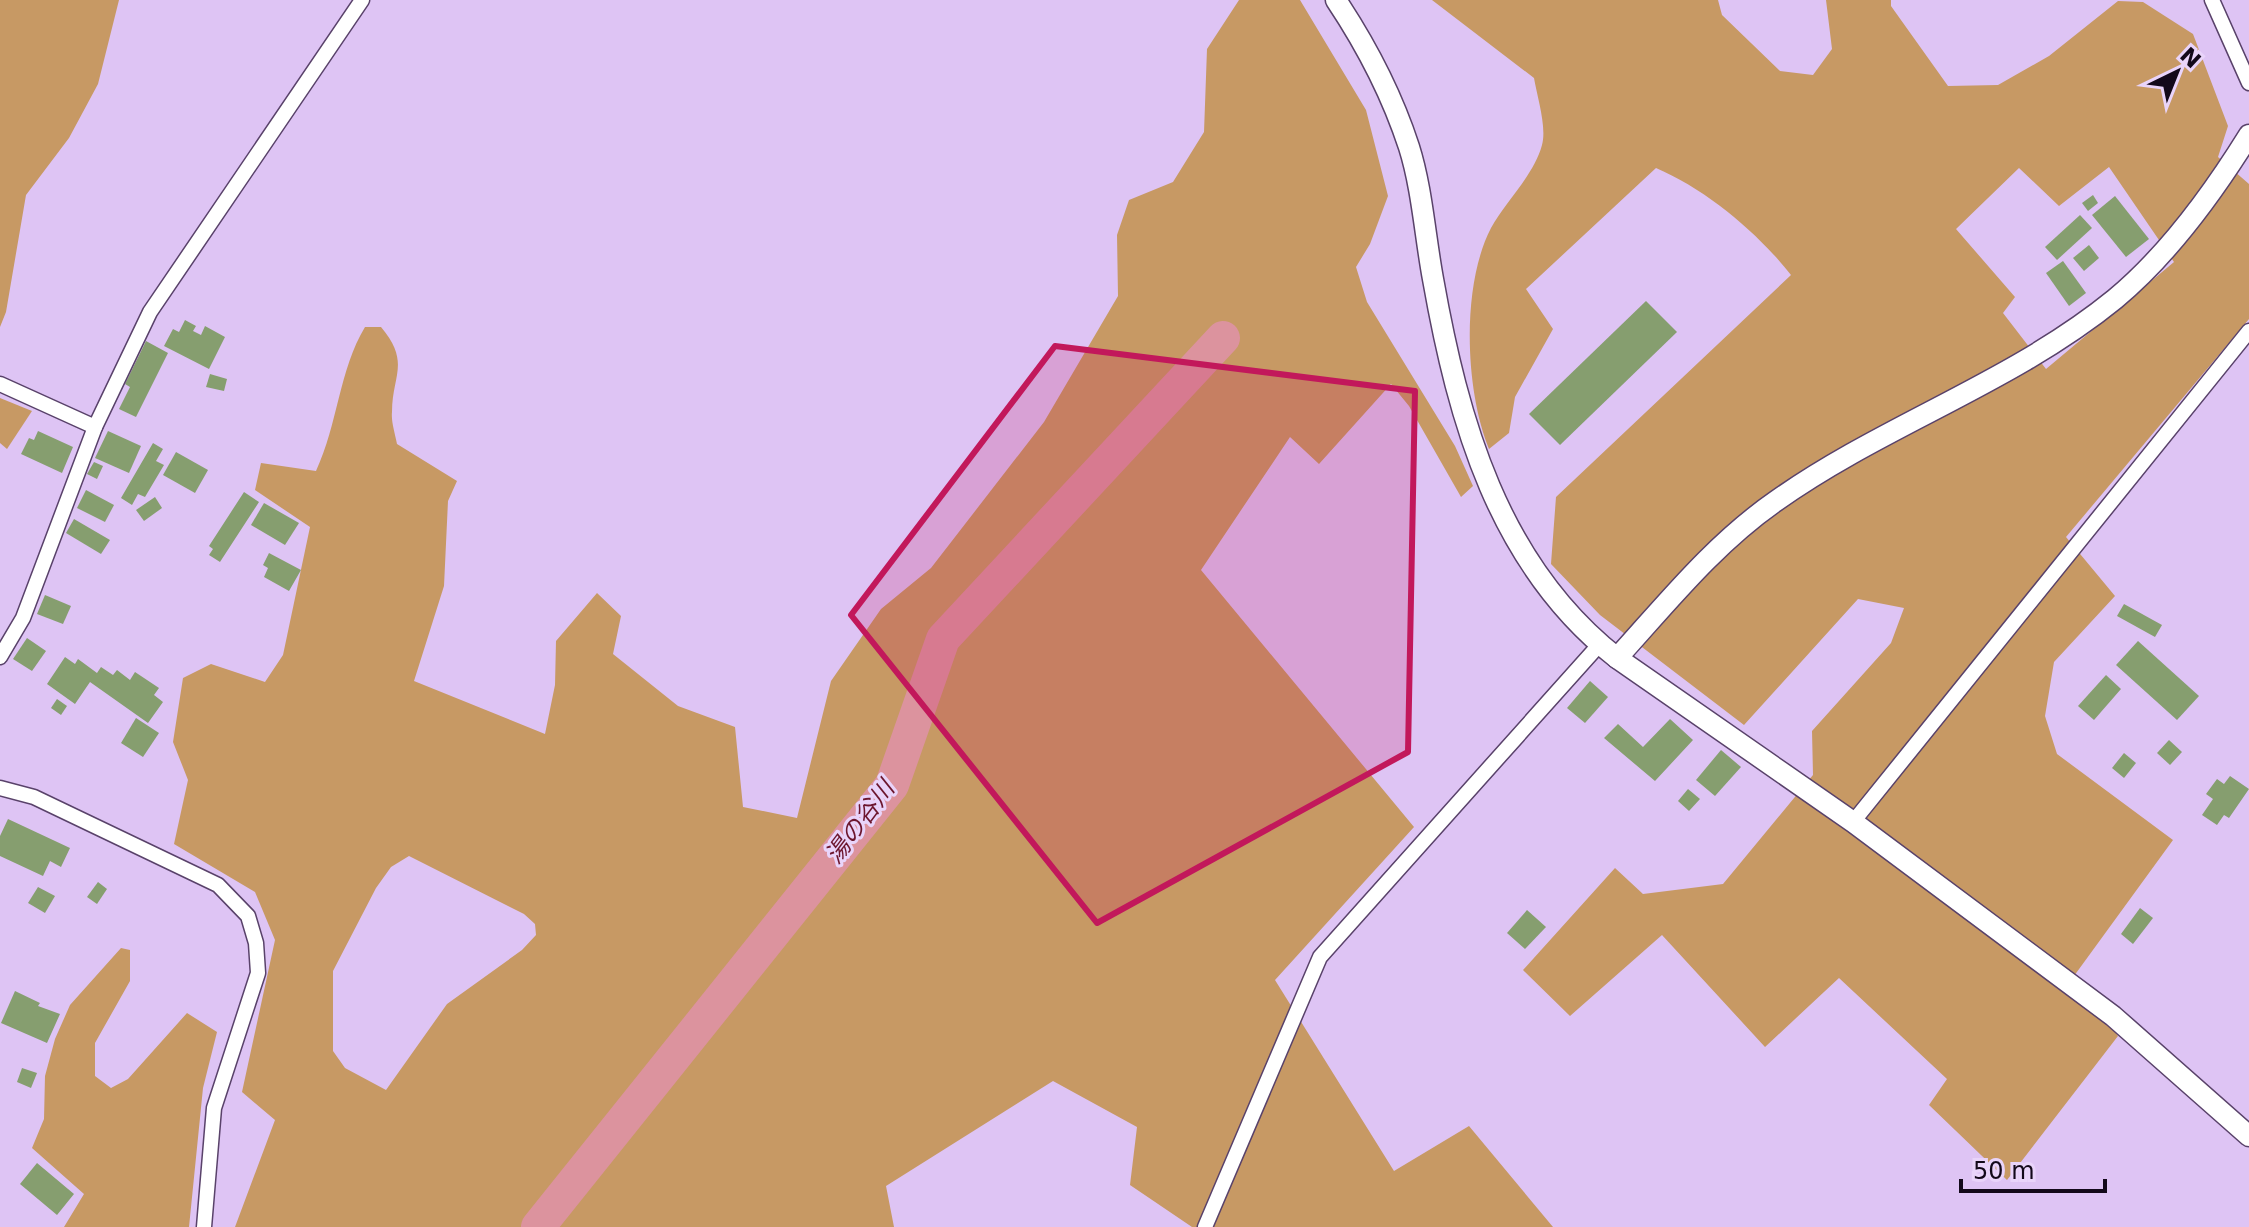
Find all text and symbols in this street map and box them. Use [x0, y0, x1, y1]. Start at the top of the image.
north arrow [2137, 32, 2217, 112]
text: N [2175, 42, 2206, 73]
water label: 湯の谷川 [820, 773, 902, 869]
scale bar [1961, 1143, 2105, 1193]
text: 50 m [1973, 1157, 2035, 1185]

